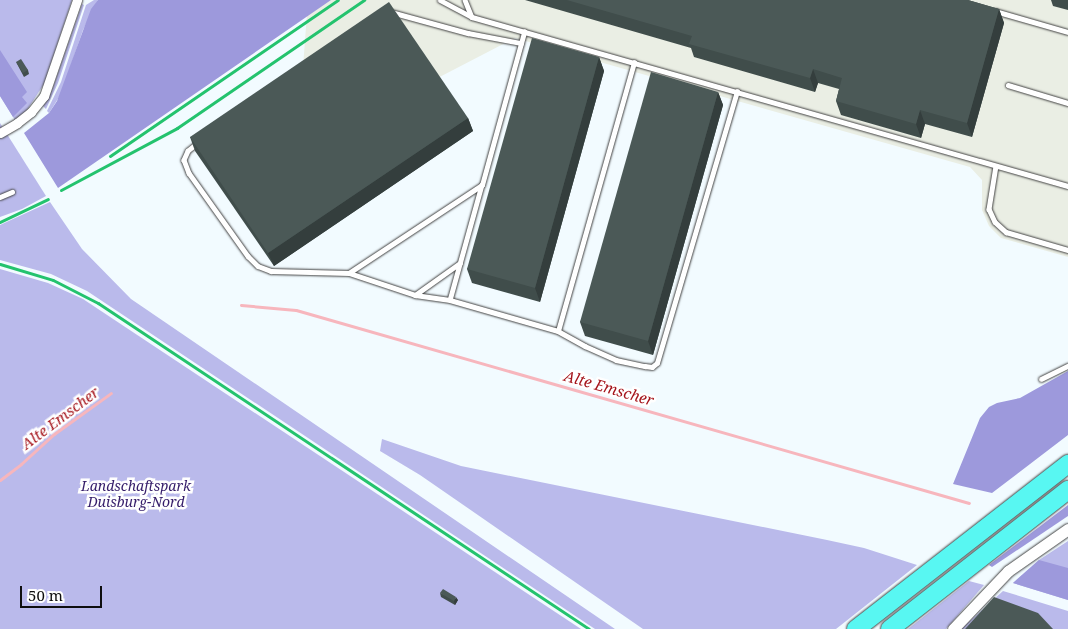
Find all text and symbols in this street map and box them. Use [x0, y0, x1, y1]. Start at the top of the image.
water label: Alte Emscher [562, 367, 656, 409]
water label: Alte Emscher [18, 383, 102, 453]
park label: Landschaftspark Duisburg-Nord [81, 478, 191, 511]
scale bar [22, 576, 105, 608]
text: 50 m [28, 585, 63, 605]

